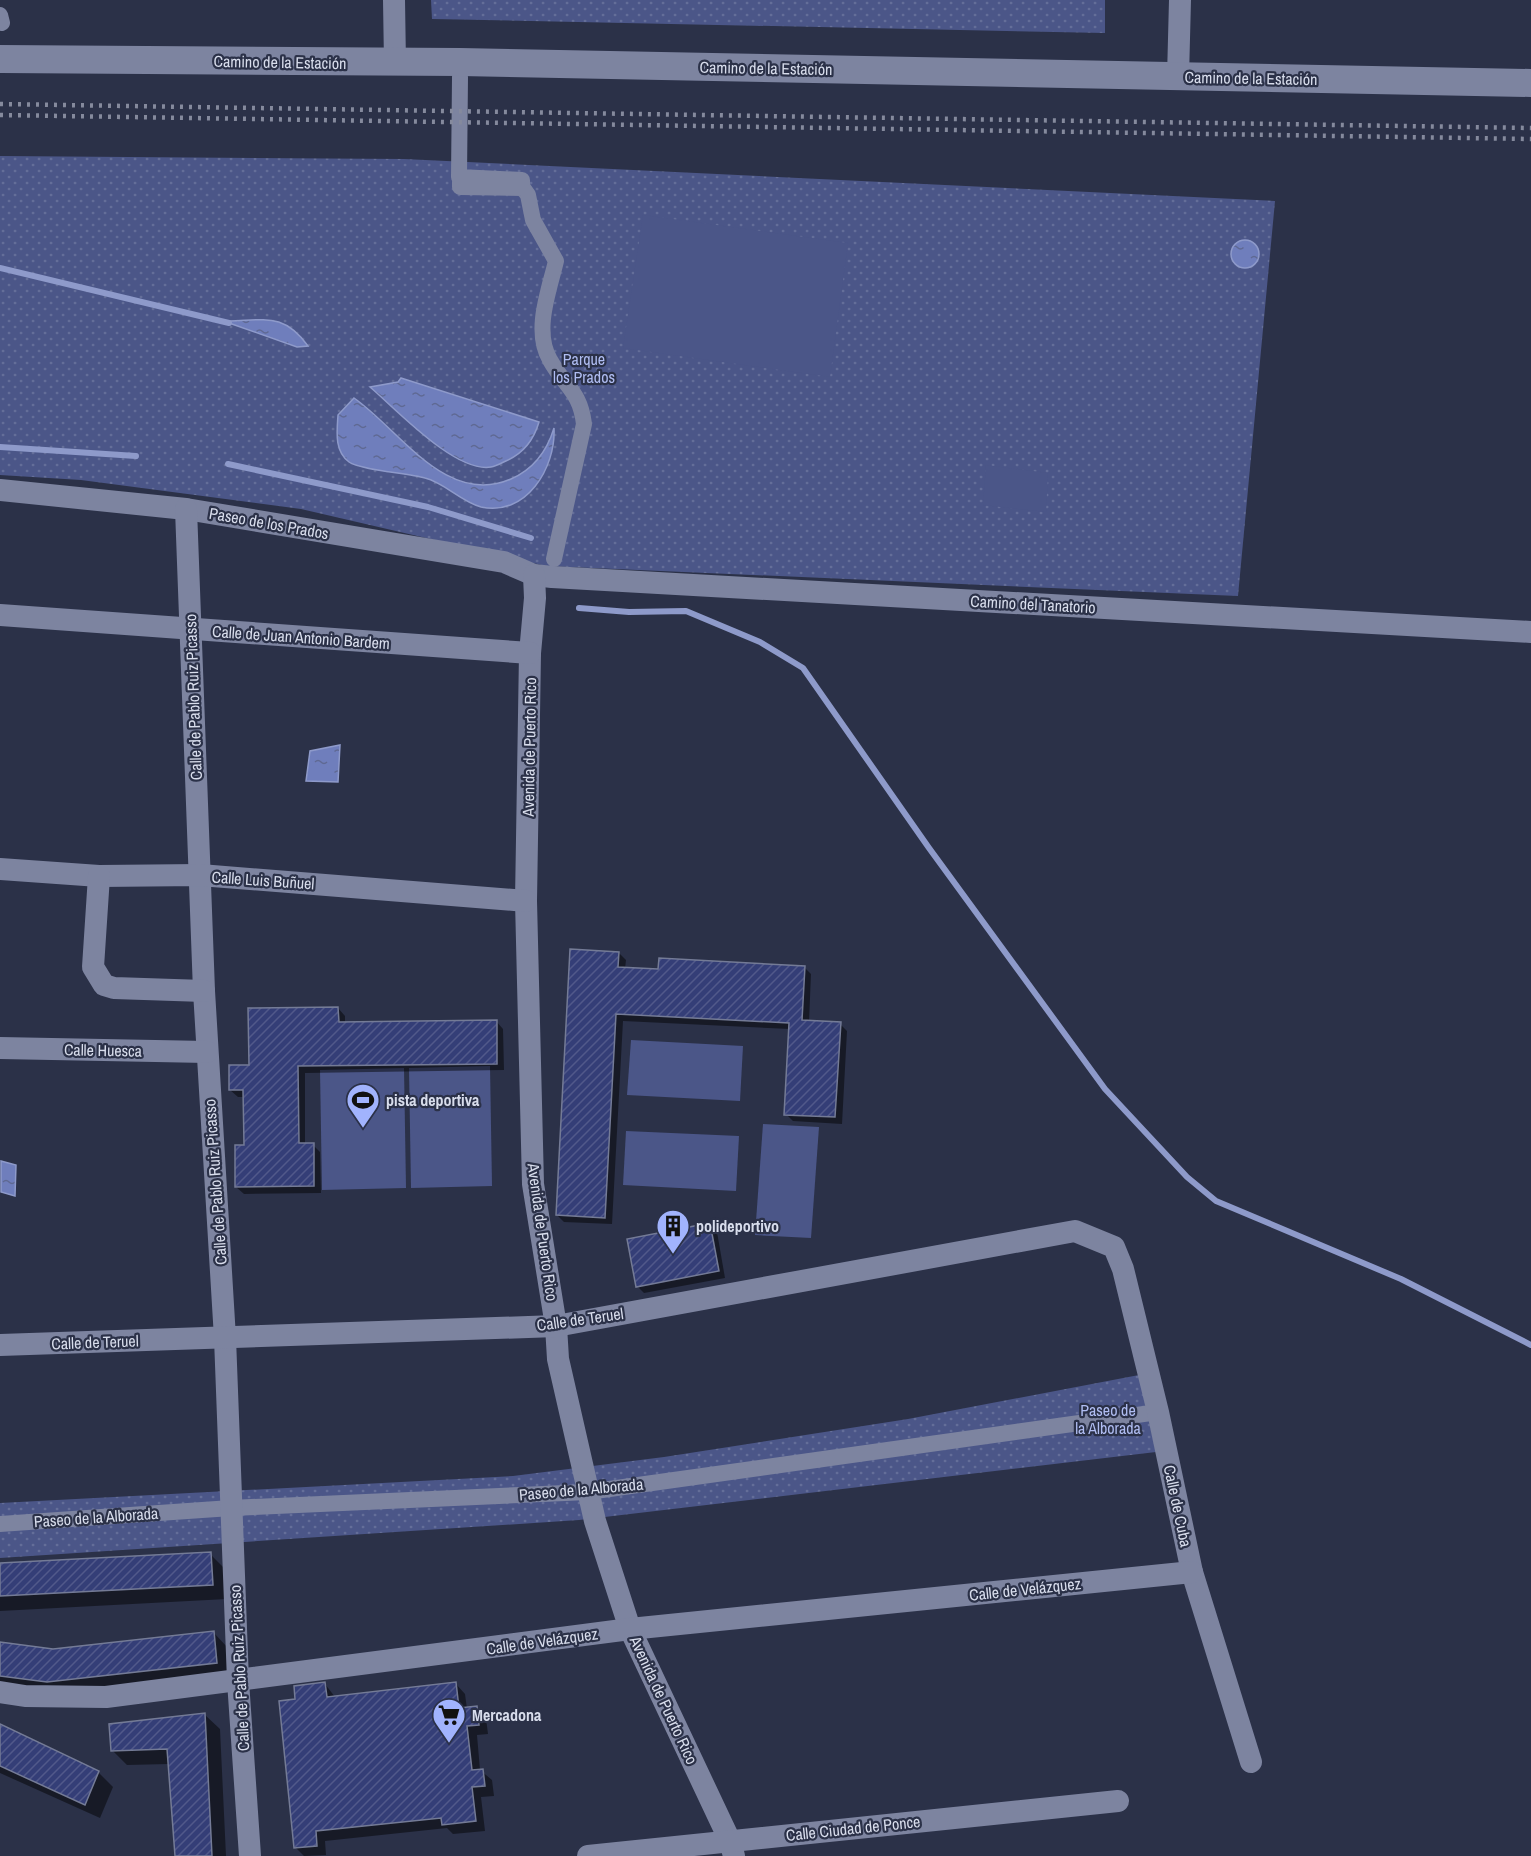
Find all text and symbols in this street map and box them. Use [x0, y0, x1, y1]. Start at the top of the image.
street label: Camino de la Estación [213, 50, 347, 74]
street label: Camino de la Estación [699, 56, 833, 80]
street label: Camino de la Estación [1184, 66, 1318, 90]
park label: Parque los Prados [553, 348, 615, 388]
street label: Paseo de los Prados [207, 502, 331, 544]
street label: Camino del Tanatorio [970, 590, 1096, 618]
street label: Calle de Pablo Ruiz Picasso [179, 614, 207, 780]
street label: Calle de Juan Antonio Bardem [211, 620, 391, 654]
street label: Avenida de Puerto Rico [517, 677, 541, 818]
street label: Calle Luis Buñuel [211, 865, 315, 895]
street label: Calle Huesca [64, 1038, 143, 1062]
sports icon: pista deportiva [345, 1082, 381, 1129]
place label: pista deportiva [386, 1089, 480, 1111]
street label: Calle de Pablo Ruiz Picasso [198, 1098, 232, 1266]
street label: Avenida de Puerto Rico [522, 1161, 564, 1302]
building icon: polideportivo [655, 1208, 691, 1255]
place label: polideportivo [696, 1215, 779, 1237]
street label: Calle de Teruel [535, 1302, 625, 1336]
street label: Calle de Teruel [51, 1329, 139, 1355]
park label: Paseo de la Alborada [1075, 1399, 1142, 1439]
street label: Calle de Cuba [1159, 1463, 1198, 1550]
street label: Paseo de la Alborada [518, 1473, 645, 1505]
street label: Paseo de la Alborada [33, 1502, 160, 1532]
street label: Calle de Velázquez [968, 1572, 1082, 1606]
street label: Calle de Pablo Ruiz Picasso [224, 1584, 254, 1752]
street label: Calle de Velázquez [485, 1622, 600, 1660]
street label: Avenida de Puerto Rico [624, 1631, 703, 1768]
supermarket icon: Mercadona [431, 1697, 467, 1744]
place label: Mercadona [472, 1704, 542, 1726]
street label: Calle Ciudad de Ponce [785, 1810, 921, 1846]

